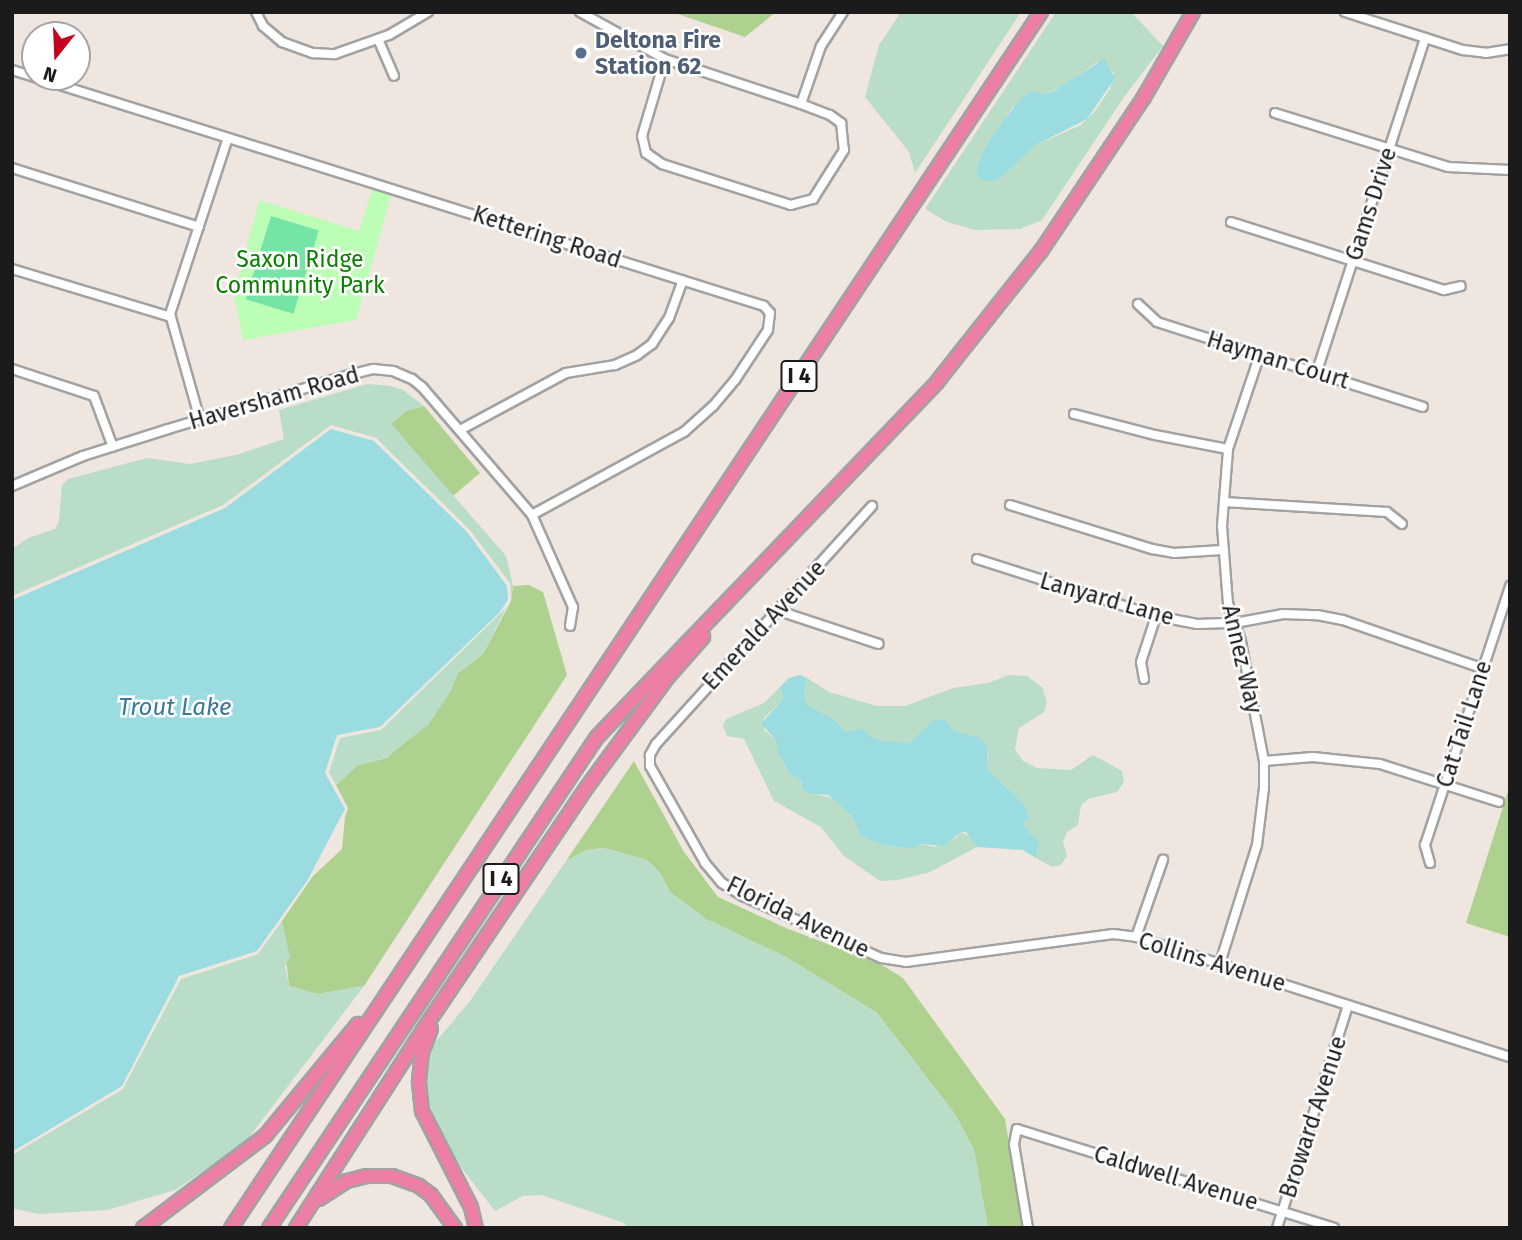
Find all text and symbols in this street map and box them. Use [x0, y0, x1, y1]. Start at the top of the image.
north arrow [21, 21, 91, 91]
place label: Deltona Fire Station 62 [595, 26, 721, 80]
marker: Deltona Fire Station 62 [573, 45, 589, 61]
text: N [40, 62, 60, 87]
street label: Gams Drive [1340, 144, 1402, 264]
street label: Kettering Road [469, 200, 625, 274]
park label: Saxon Ridge Community Park [215, 245, 385, 299]
street label: Hayman Court [1204, 325, 1352, 395]
road number: I 4 [780, 358, 818, 394]
street label: Haversham Road [186, 361, 362, 435]
street label: Emerald Avenue [697, 554, 831, 696]
street label: Lanyard Lane [1037, 567, 1177, 631]
street label: Annez Way [1216, 602, 1268, 716]
street label: Cat Tail Lane [1430, 657, 1498, 791]
water label: Trout Lake [119, 694, 231, 722]
road number: I 4 [482, 862, 520, 896]
street label: Florida Avenue [722, 871, 874, 963]
street label: Collins Avenue [1135, 927, 1289, 997]
street label: Broward Avenue [1274, 1033, 1352, 1201]
street label: Caldwell Avenue [1091, 1140, 1261, 1216]

